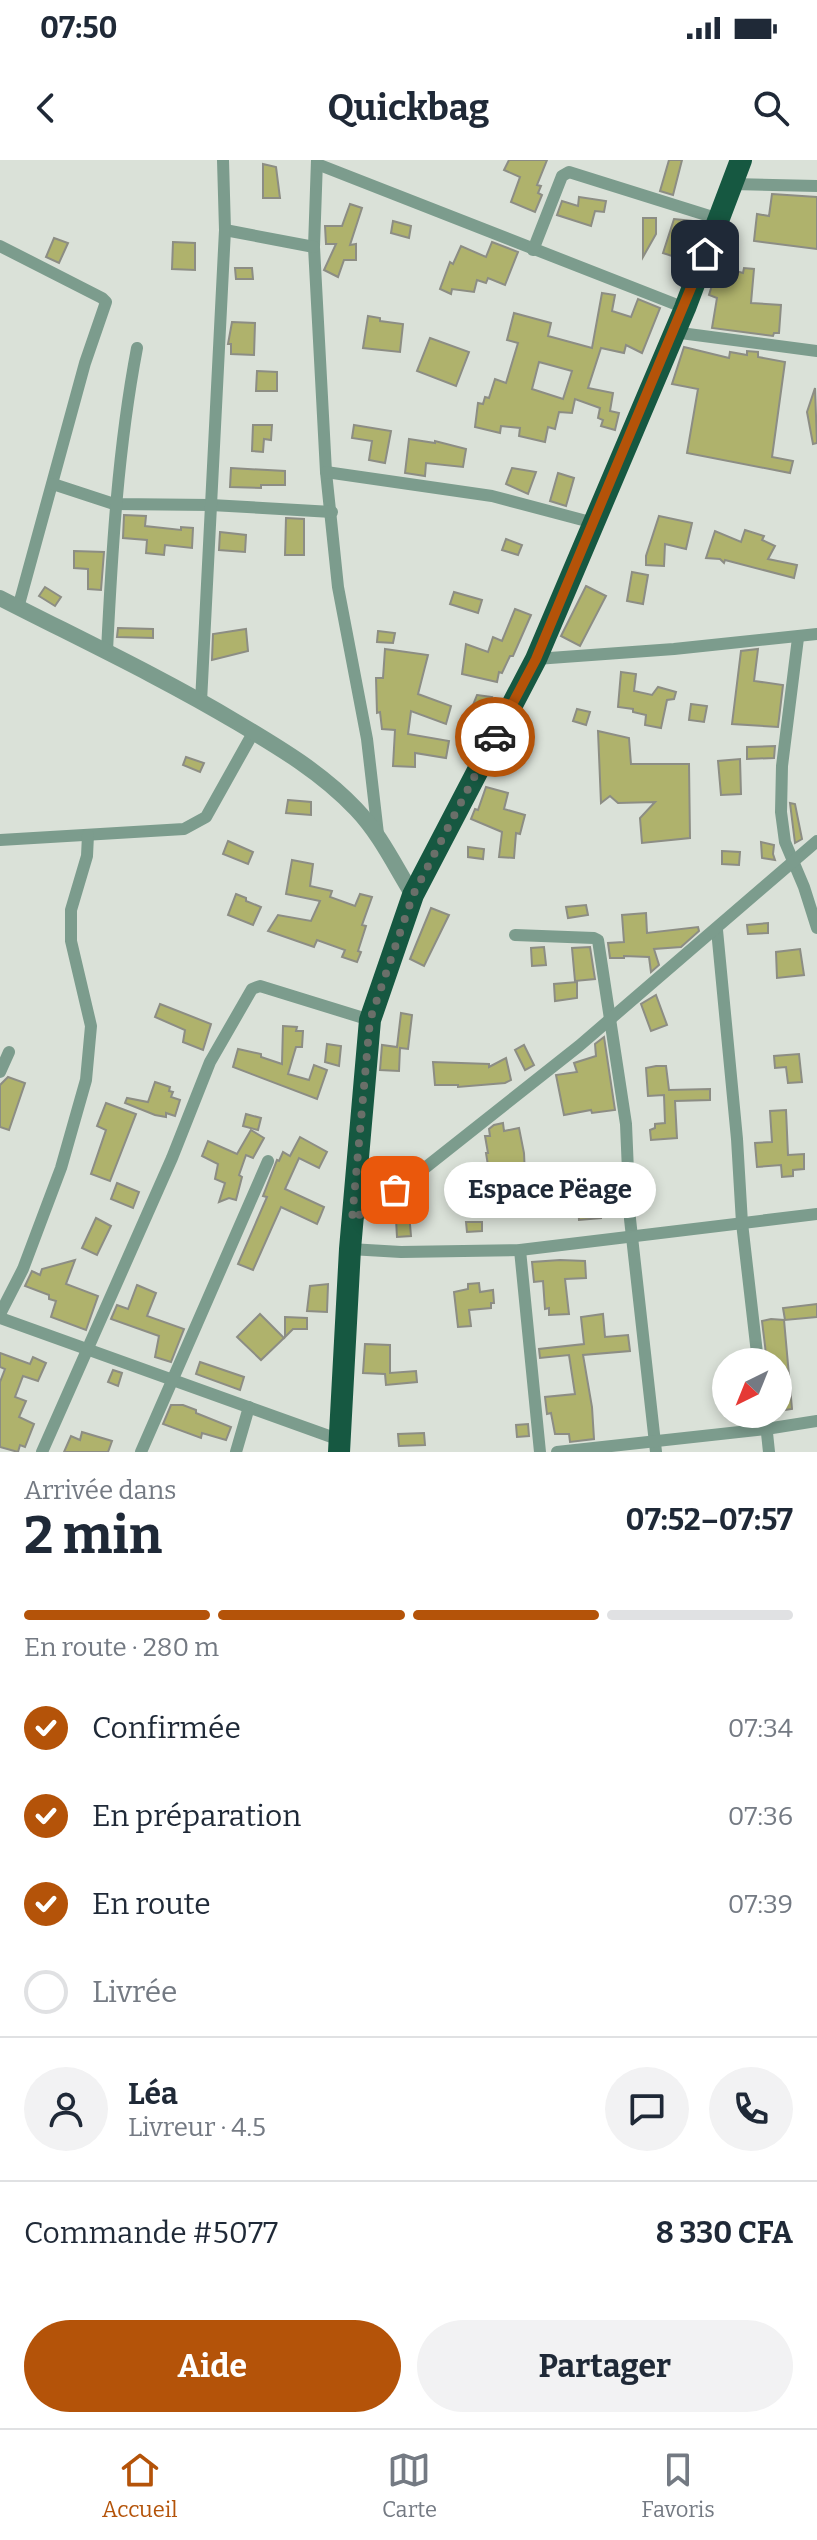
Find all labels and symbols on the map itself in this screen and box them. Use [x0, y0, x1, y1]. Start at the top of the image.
pin [671, 220, 739, 288]
courier [455, 697, 535, 777]
pin [361, 1156, 429, 1224]
callout: Espace Pëage [443, 1162, 655, 1218]
north arrow [712, 1348, 792, 1428]

